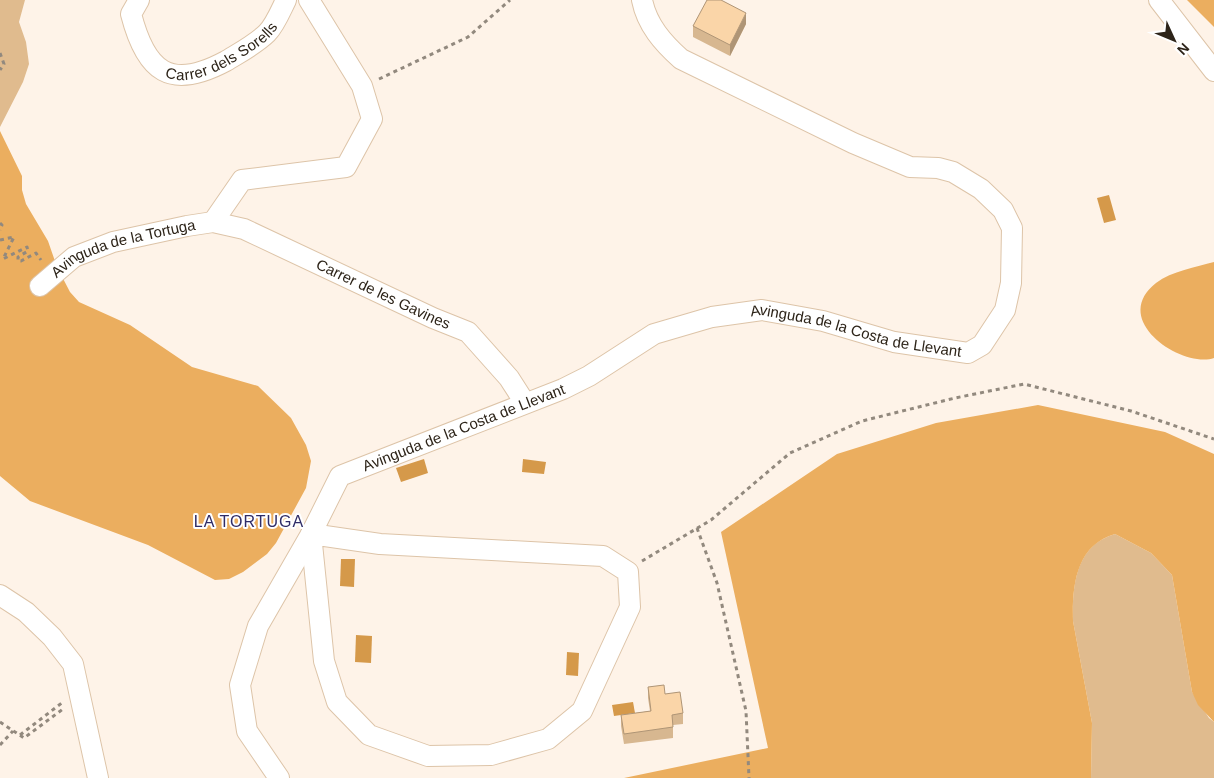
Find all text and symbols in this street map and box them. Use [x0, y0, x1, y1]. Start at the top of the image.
north arrow [1149, 15, 1199, 65]
street label: Carrer dels Sorells [164, 19, 280, 83]
text: N [1174, 40, 1193, 58]
street label: Avinguda de la Tortuga [47, 216, 197, 281]
street label: Carrer de les Gavines [314, 255, 453, 332]
street label: Avinguda de la Costa de Llevant [749, 301, 963, 360]
street label: Avinguda de la Costa de Llevant [360, 380, 568, 474]
district label: LA TORTUGA [194, 513, 304, 530]

